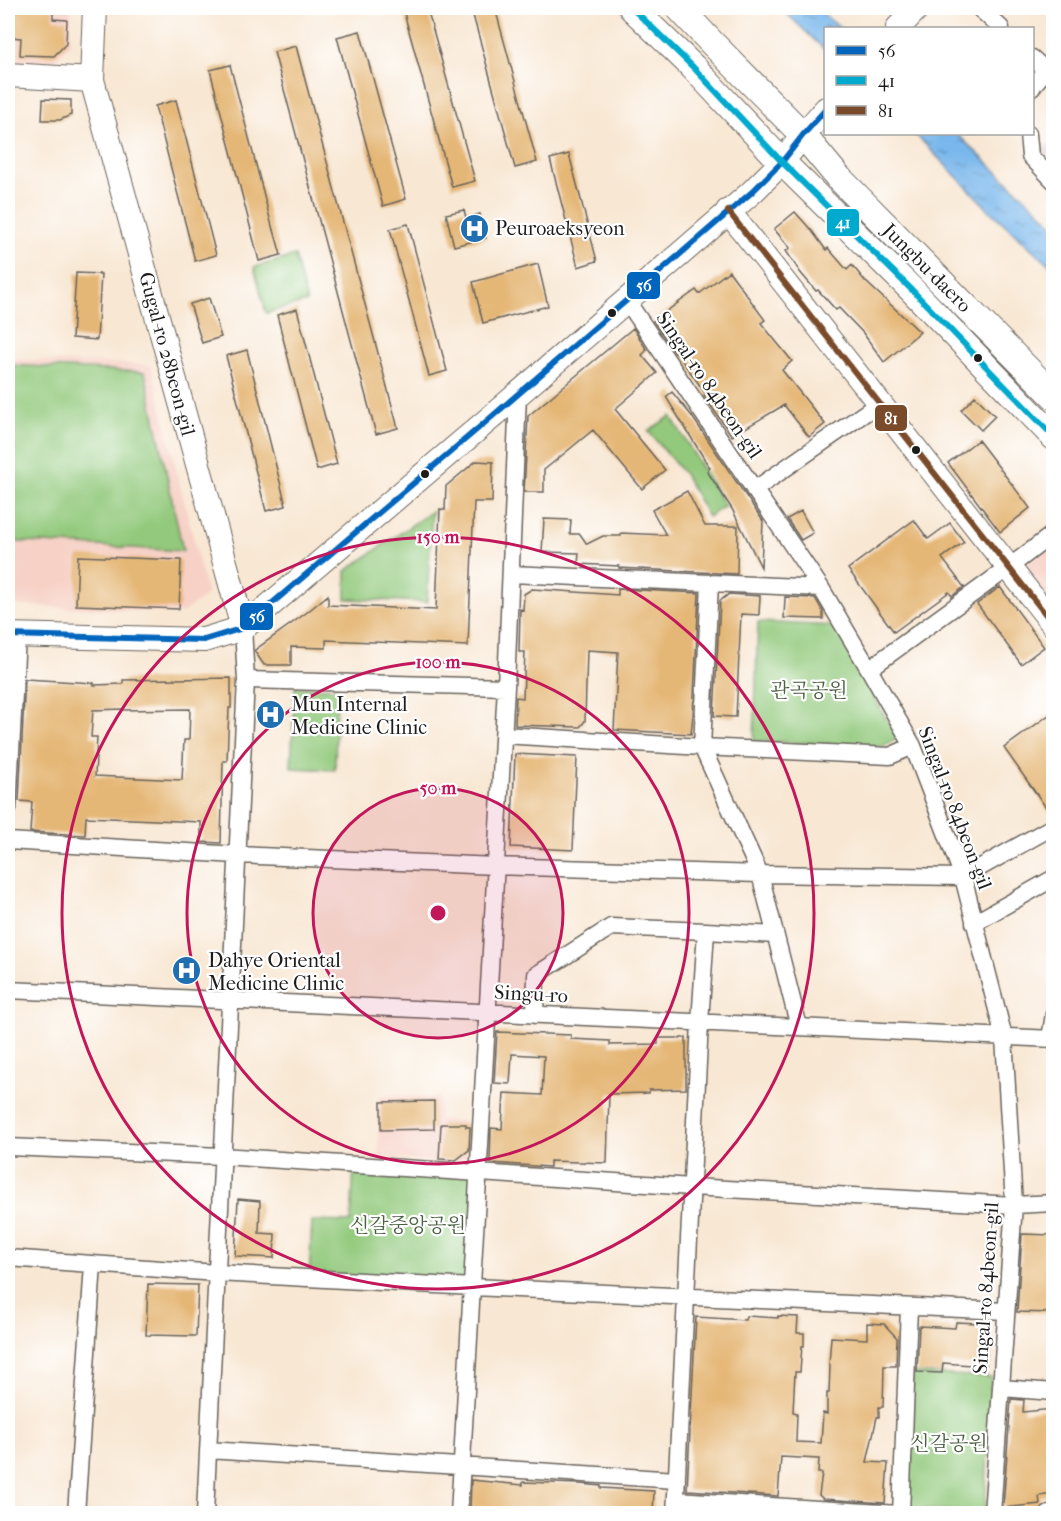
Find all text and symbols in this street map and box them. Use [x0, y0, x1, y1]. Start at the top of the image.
legend [824, 27, 1034, 135]
text: 56 [878, 41, 896, 62]
text: 41 [878, 71, 895, 92]
text: 81 [878, 101, 893, 122]
line badge: 41 [826, 208, 860, 237]
hospital icon: Peuroaeksyeon [458, 212, 490, 244]
text: 41 [834, 213, 851, 233]
place label: Peuroaeksyeon [495, 217, 625, 240]
street label: Jungbu-daero [876, 217, 976, 317]
street label: Gugal-ro 28beon-gil [134, 270, 200, 439]
line badge: 56 [626, 271, 661, 300]
text: 56 [636, 276, 652, 295]
unlabelled marker [606, 307, 618, 319]
street label: Singal-ro 84beon-gil [651, 307, 767, 463]
unlabelled marker [972, 352, 984, 364]
line badge: 81 [874, 404, 908, 432]
text: 81 [884, 409, 898, 428]
unlabelled marker [910, 444, 922, 456]
unlabelled marker [419, 468, 431, 480]
text: 150 m [417, 527, 460, 548]
line badge: 56 [239, 602, 274, 631]
text: 56 [249, 607, 265, 626]
text: 100 m [415, 652, 462, 673]
park label: 관곡공원 [770, 679, 848, 702]
place label: Mun Internal Medicine Clinic [291, 693, 427, 739]
hospital icon: Mun Internal Medicine Clinic [254, 699, 286, 731]
street label: Singal-ro 84beon-gil [913, 723, 997, 893]
text: 50 m [420, 778, 457, 799]
centre of rings [428, 903, 448, 923]
place label: Dahye Oriental Medicine Clinic [208, 949, 344, 995]
hospital icon: Dahye Oriental Medicine Clinic [171, 955, 203, 987]
street label: Singu-ro [494, 981, 568, 1007]
street label: Singal-ro 84beon-gil [969, 1201, 1004, 1375]
park label: 신갈중앙공원 [350, 1214, 466, 1237]
park label: 신갈공원 [910, 1432, 988, 1455]

